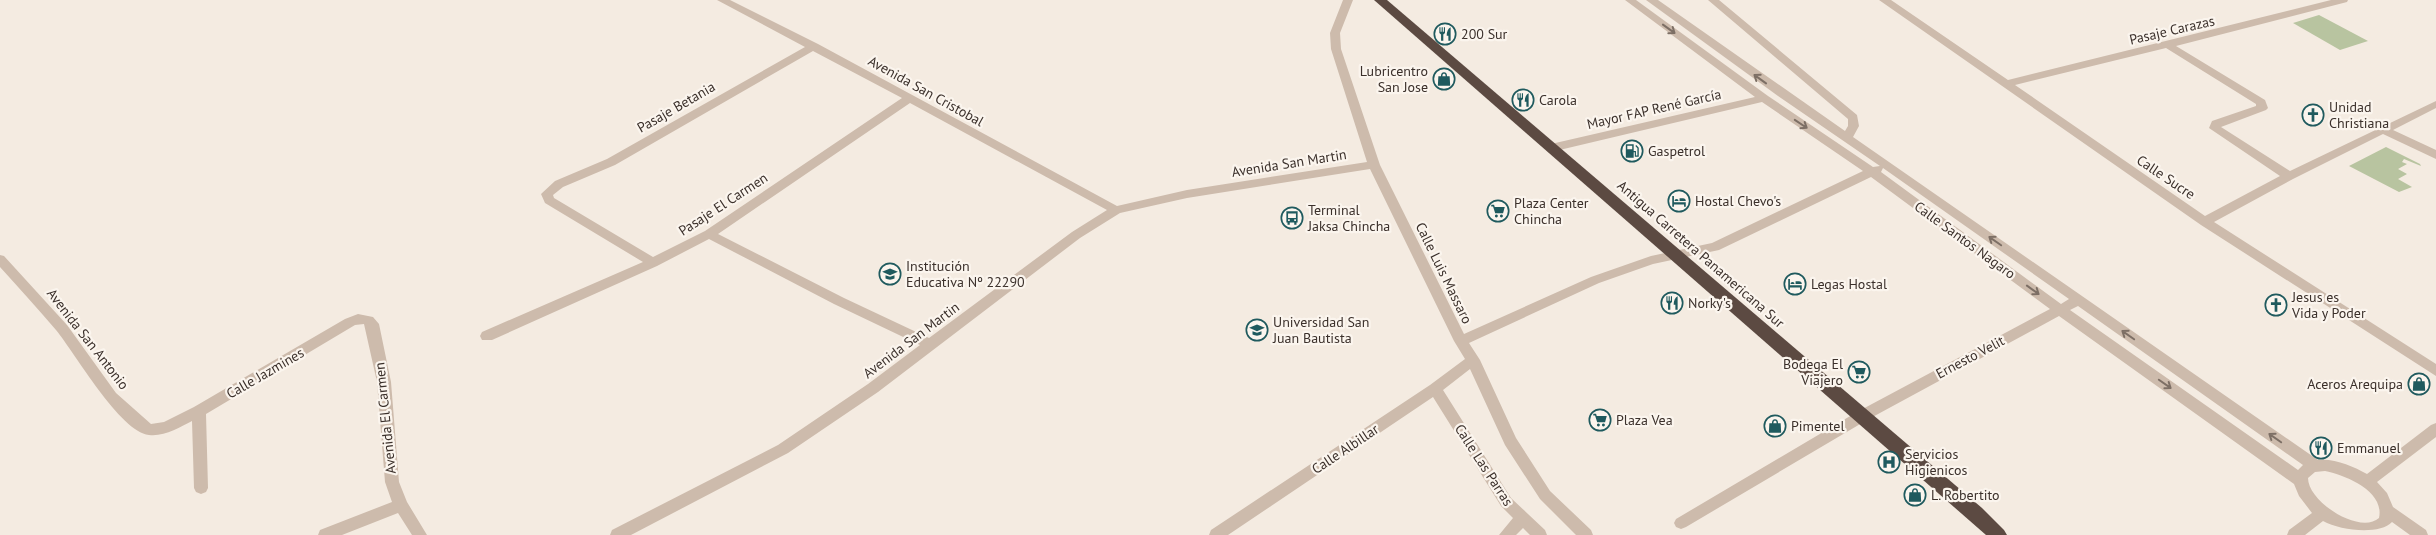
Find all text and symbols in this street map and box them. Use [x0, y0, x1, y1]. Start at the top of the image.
street label: Pasaje Carazas [2127, 11, 2217, 49]
restaurant icon: 200 Sur [1433, 22, 1457, 46]
one-way arrow [1662, 24, 1676, 34]
place label: 200 Sur [1461, 25, 1508, 43]
street label: Avenida San Cristobal [865, 52, 987, 130]
place label: Lubricentro San Jose [1360, 62, 1428, 96]
shop icon: Lubricentro San Jose [1432, 67, 1456, 91]
one-way arrow [1753, 74, 1767, 84]
street label: Pasaje Betania [634, 77, 718, 137]
street label: Mayor FAP René García [1585, 85, 1723, 133]
restaurant icon: Carola [1511, 88, 1535, 112]
place label: Carola [1539, 91, 1577, 109]
place label: Unidad Christiana [2329, 98, 2389, 132]
church icon: Unidad Christiana [2301, 103, 2325, 127]
one-way arrow [1794, 119, 1808, 129]
fuel station icon: Gaspetrol [1620, 139, 1644, 163]
place label: Gaspetrol [1648, 142, 1705, 160]
street label: Avenida San Martin [1230, 145, 1348, 181]
street label: Calle Sucre [2133, 151, 2199, 203]
street label: Pasaje El Carmen [675, 169, 771, 239]
street label: Antigua Carretera Panamericana Sur [1614, 176, 1789, 332]
hotel icon: Hostal Chevo's [1667, 189, 1691, 213]
place label: Hostal Chevo's [1695, 192, 1781, 210]
place label: Plaza Center Chincha [1514, 194, 1589, 228]
street label: Calle Santos Nagaro [1911, 197, 2019, 283]
supermarket icon: Plaza Center Chincha [1486, 199, 1510, 223]
place label: Terminal Jaksa Chincha [1307, 201, 1390, 235]
bus stop icon: Terminal Jaksa Chincha [1280, 206, 1304, 230]
street label: Calle Luis Massaro [1412, 219, 1476, 327]
one-way arrow [1988, 236, 2002, 246]
place label: Institución Educativa Nº 22290 [906, 257, 1025, 291]
school or university icon: Institución Educativa Nº 22290 [878, 262, 902, 286]
hotel icon: Legas Hostal [1783, 272, 1807, 296]
place label: Legas Hostal [1811, 275, 1887, 293]
street label: Avenida San Antonio [43, 285, 133, 393]
one-way arrow [2026, 285, 2040, 295]
place label: Jesus es Vida y Poder [2291, 288, 2366, 322]
restaurant icon: Norky's [1660, 291, 1684, 315]
church icon: Jesus es Vida y Poder [2264, 293, 2288, 317]
place label: Norky's [1688, 294, 1731, 312]
street label: Avenida San Martin [859, 298, 963, 382]
place label: Universidad San Juan Bautista [1272, 313, 1369, 347]
school or university icon: Universidad San Juan Bautista [1245, 318, 1269, 342]
one-way arrow [2121, 330, 2135, 340]
street label: Ernesto Velit [1933, 331, 2008, 383]
street label: Calle Jazmines [223, 343, 307, 402]
place label: Bodega El Viajero [1783, 355, 1843, 389]
supermarket icon: Bodega El Viajero [1847, 360, 1871, 384]
street label: Avenida El Carmen [370, 361, 400, 475]
shop icon: Aceros Arequipa [2407, 372, 2431, 396]
place label: Aceros Arequipa [2307, 375, 2403, 393]
one-way arrow [2158, 379, 2172, 389]
supermarket icon: Plaza Vea [1588, 408, 1612, 432]
place label: Plaza Vea [1616, 411, 1673, 429]
shop icon: Pimentel [1763, 414, 1787, 438]
place label: Pimentel [1791, 417, 1845, 435]
street label: Calle Albillar [1308, 420, 1382, 478]
street label: Calle Las Parras [1451, 421, 1517, 509]
one-way arrow [2268, 433, 2282, 443]
restaurant icon: Emmanuel [2309, 436, 2333, 460]
place label: Emmanuel [2337, 439, 2401, 457]
place label: Servicios Higienicos [1905, 445, 1967, 479]
hospital icon: Servicios Higienicos [1877, 450, 1901, 474]
shop icon: L. Robertito [1903, 483, 1927, 507]
place label: L. Robertito [1931, 486, 2000, 504]

